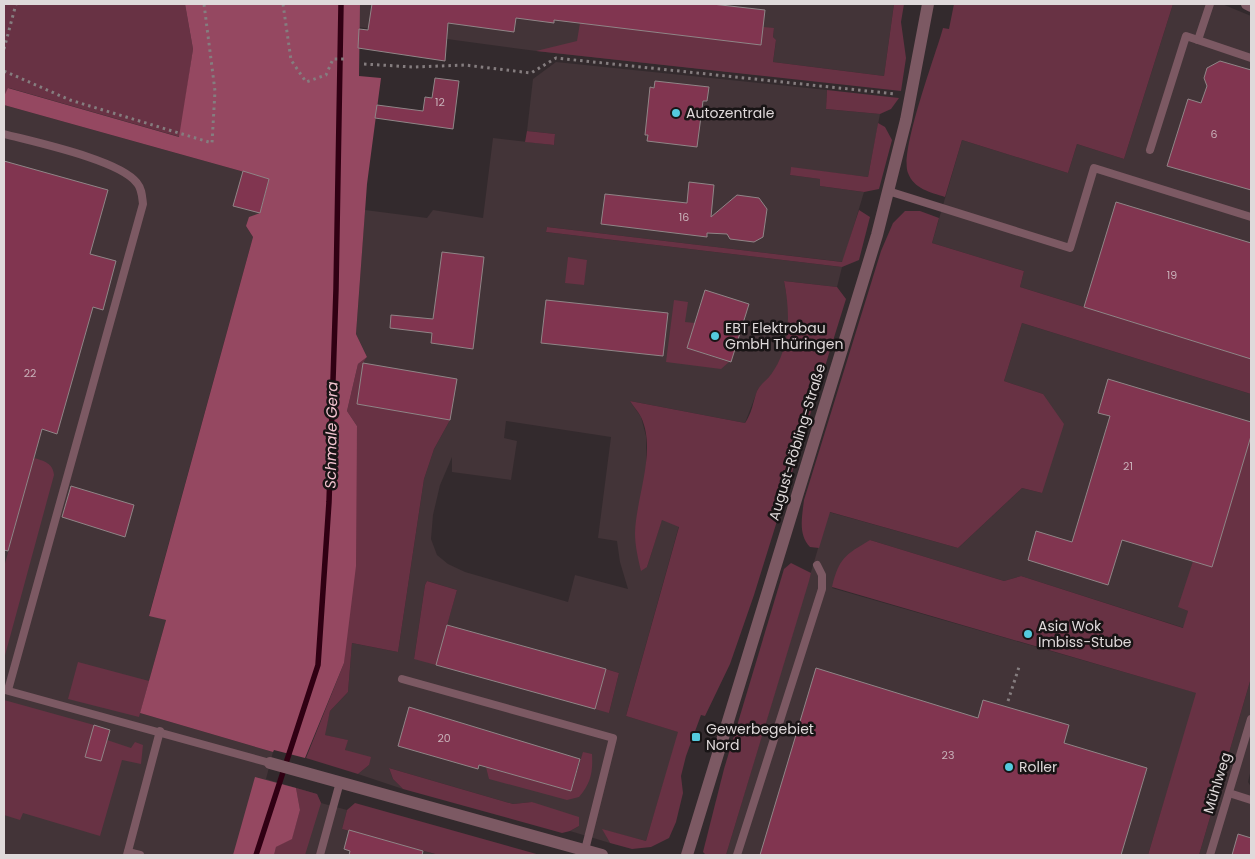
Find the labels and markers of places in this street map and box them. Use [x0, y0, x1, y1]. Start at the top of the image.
place label: Autozentrale [686, 103, 775, 123]
marker: Autozentrale [670, 107, 682, 119]
place label: EBT Elektrobau GmbH Thüringen [725, 318, 843, 354]
marker: EBT Elektrobau GmbH Thüringen [709, 330, 721, 342]
place label: Asia Wok Imbiss-Stube [1038, 616, 1132, 652]
marker: Asia Wok Imbiss-Stube [1022, 628, 1034, 640]
place label: Gewerbegebiet Nord [706, 719, 814, 755]
marker: Gewerbegebiet Nord [690, 731, 702, 743]
place label: Roller [1019, 757, 1057, 777]
marker: Roller [1003, 761, 1015, 773]

